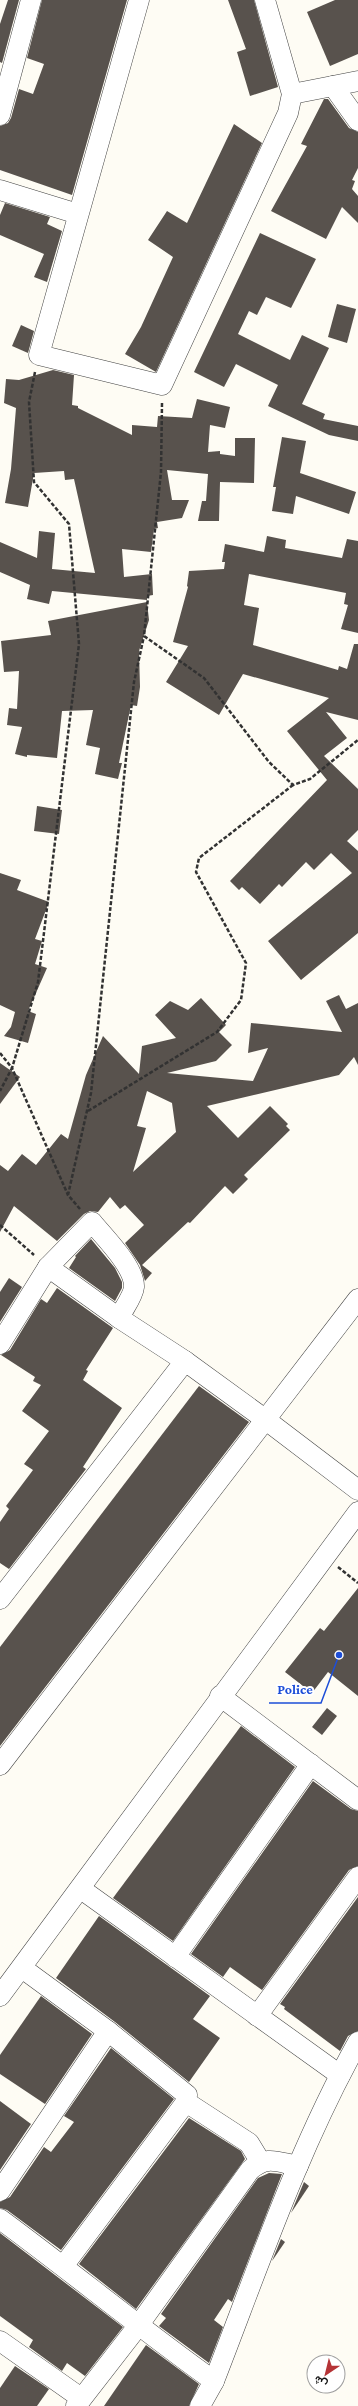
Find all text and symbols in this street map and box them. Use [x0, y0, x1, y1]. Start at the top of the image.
callout: Police [269, 1677, 321, 1703]
text: Police [277, 1681, 313, 1697]
north arrow [306, 2354, 346, 2394]
text: ش [311, 2373, 330, 2391]

